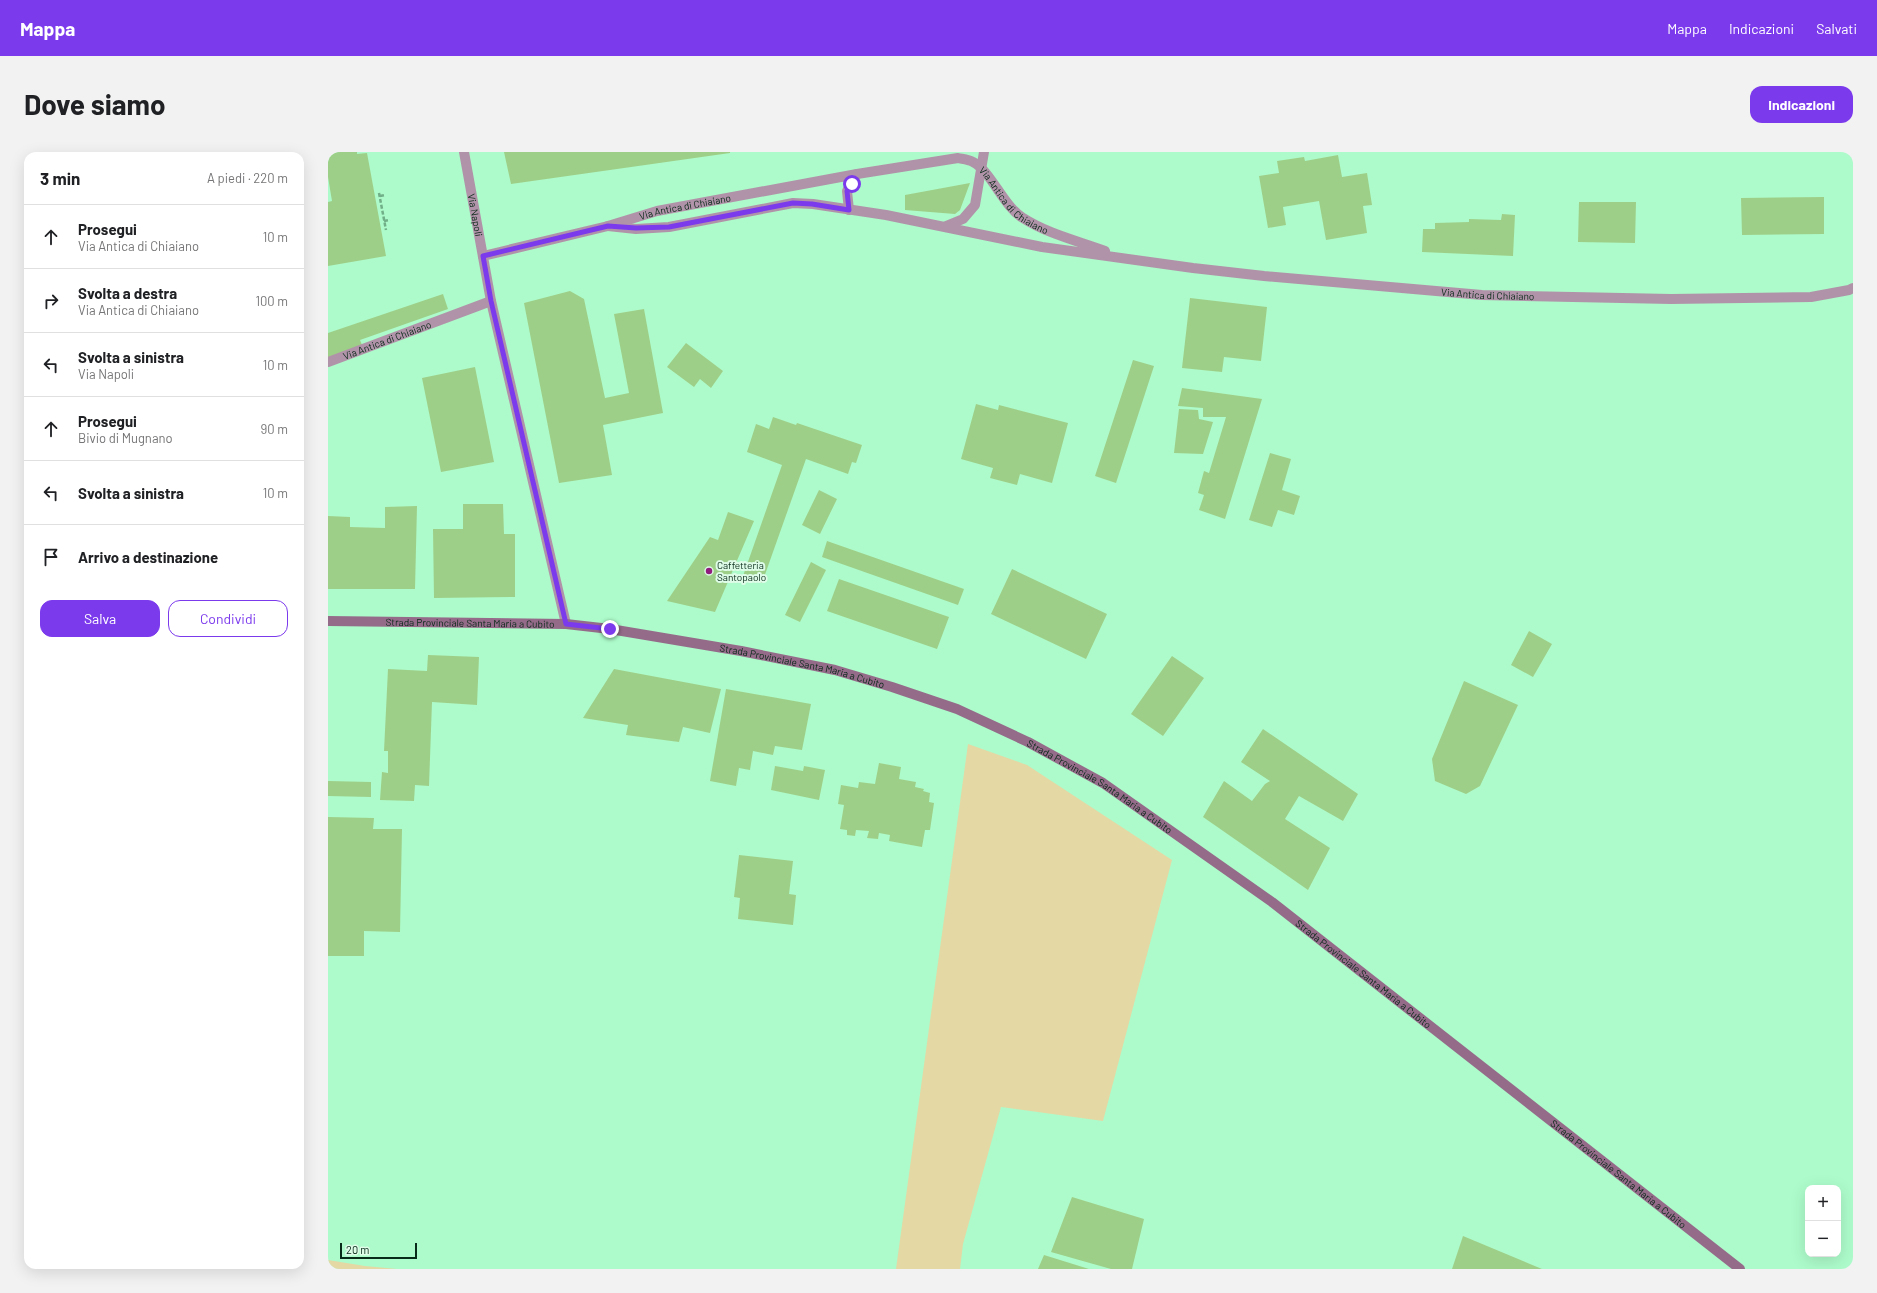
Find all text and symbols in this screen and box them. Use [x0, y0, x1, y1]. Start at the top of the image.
text: Mappa [20, 17, 75, 40]
text: Mappa [1667, 20, 1707, 37]
text: Indicazioni [1729, 20, 1794, 37]
text: Salvati [1816, 20, 1857, 37]
button: Indicazioni [1750, 86, 1853, 123]
text: Dove siamo [24, 87, 166, 121]
street label: Via Antica di Chiaiano [977, 164, 1050, 236]
text: 3 min [40, 168, 80, 188]
text: A piedi · 220 m [207, 170, 288, 186]
route start [843, 175, 861, 193]
street label: Via Antica di Chiaiano [638, 191, 732, 222]
street label: Via Napoli [466, 193, 485, 237]
text: Prosegui [78, 220, 137, 238]
icon: ahead [40, 226, 62, 248]
text: 10 m [263, 229, 288, 245]
text: Via Antica di Chiaiano [78, 238, 199, 254]
text: Svolta a destra [78, 284, 177, 302]
street label: Via Antica di Chiaiano [1441, 285, 1534, 302]
icon: right [40, 290, 62, 312]
text: 100 m [255, 293, 288, 309]
text: Via Antica di Chiaiano [78, 302, 199, 318]
street label: Via Antica di Chiaiano [341, 318, 433, 362]
text: Svolta a sinistra [78, 348, 184, 366]
icon: left [40, 354, 62, 376]
text: 10 m [263, 357, 288, 373]
text: Via Napoli [78, 366, 134, 382]
text: Prosegui [78, 412, 137, 430]
icon: ahead [40, 418, 62, 440]
text: 90 m [261, 421, 288, 437]
text: Bivio di Mugnano [78, 430, 173, 446]
icon: left [40, 482, 62, 504]
text: Svolta a sinistra [78, 484, 184, 502]
text: 10 m [263, 485, 288, 501]
icon: arrive [40, 546, 62, 568]
text: Arrivo a destinazione [78, 548, 218, 566]
place label: Caffetteria Santopaolo [717, 559, 766, 583]
marker: Caffetteria Santopaolo [704, 566, 714, 576]
button: Salva [40, 600, 160, 637]
button: Condividi [168, 600, 288, 637]
street label: Strada Provinciale Santa Maria a Cubito [385, 616, 555, 630]
route end [601, 620, 619, 638]
street label: Strada Provinciale Santa Maria a Cubito [719, 641, 886, 690]
street label: Strada Provinciale Santa Maria a Cubito [1025, 737, 1175, 836]
street label: Strada Provinciale Santa Maria a Cubito [1293, 917, 1434, 1031]
street label: Strada Provinciale Santa Maria a Cubito [1548, 1117, 1689, 1231]
map controls [1805, 1185, 1841, 1257]
button: + [1805, 1185, 1841, 1221]
button: − [1805, 1221, 1841, 1257]
scale bar [340, 1241, 417, 1260]
text: 20 m [346, 1243, 369, 1256]

